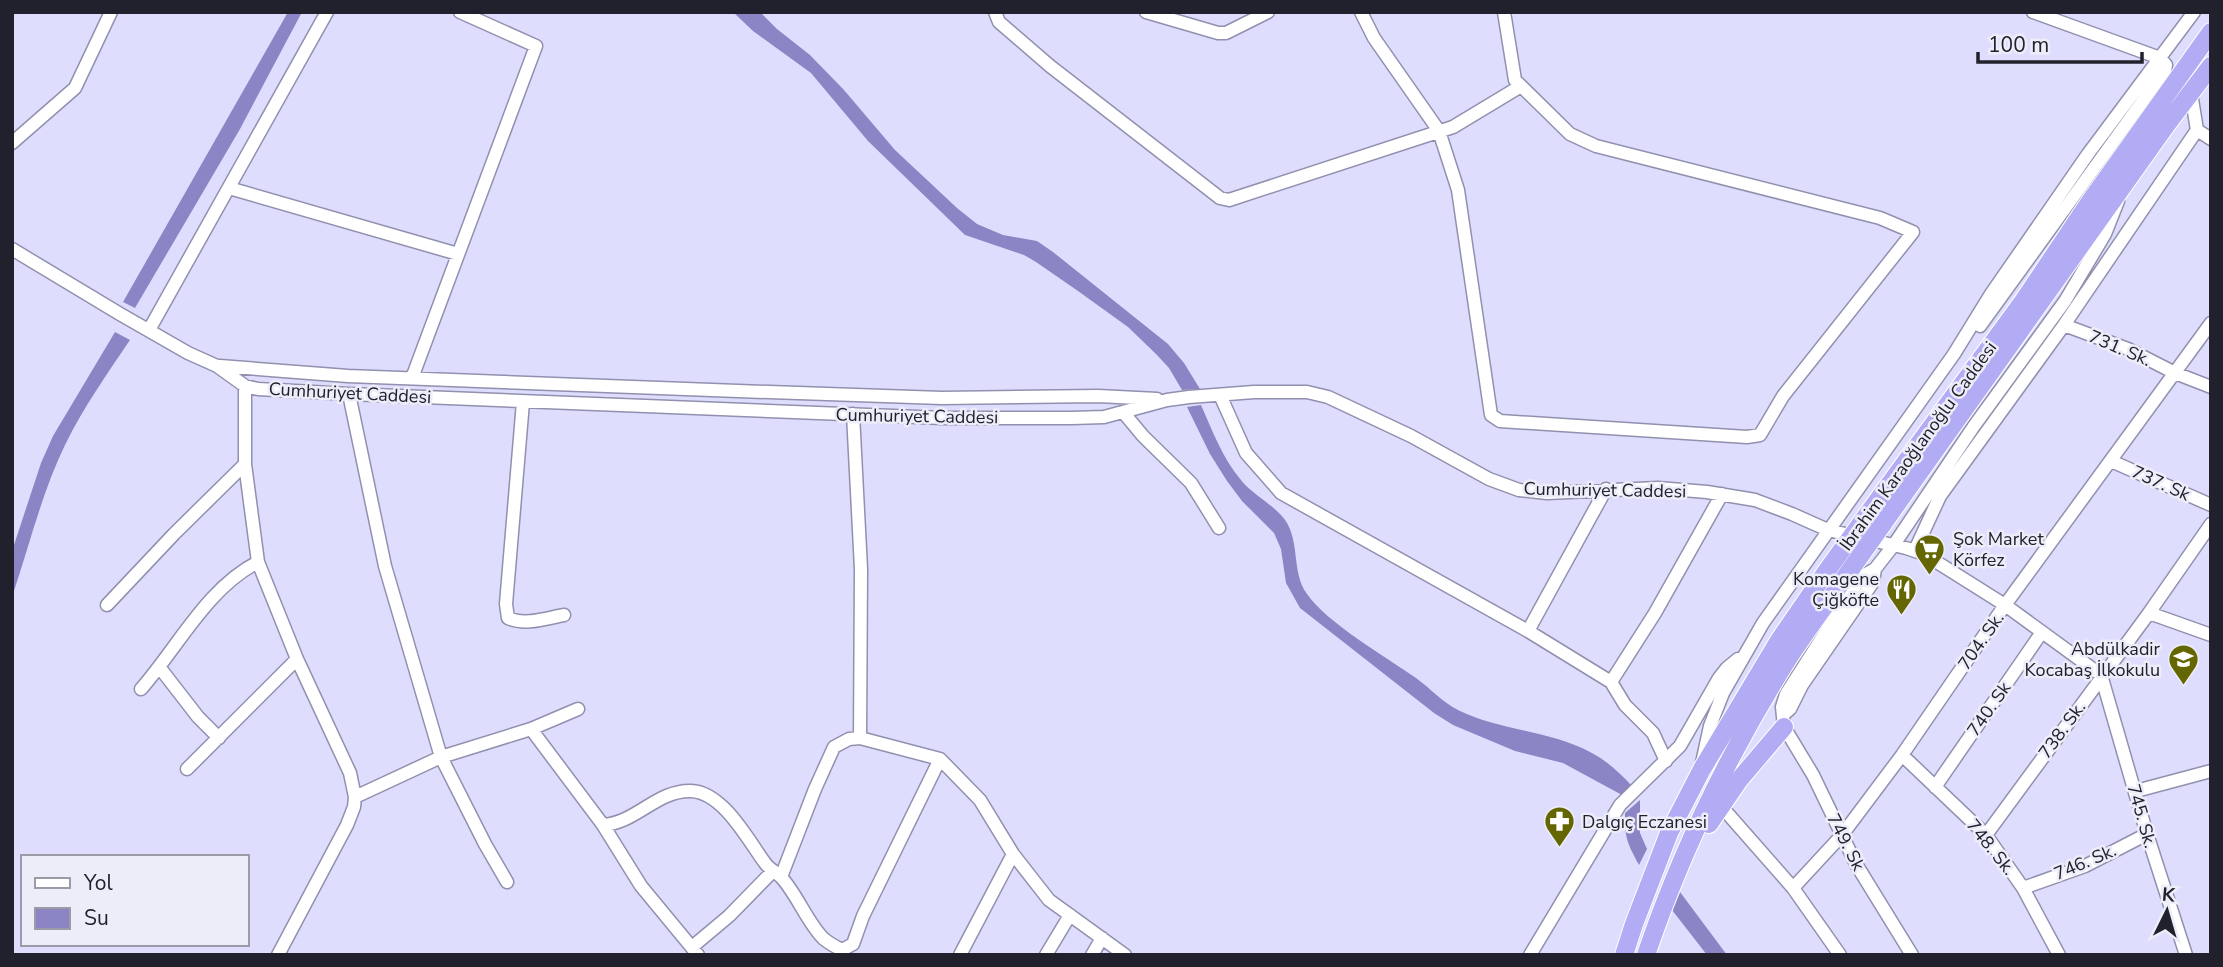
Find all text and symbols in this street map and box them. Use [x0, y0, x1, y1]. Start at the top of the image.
scale bar [1978, 21, 2142, 65]
text: 100 m [1988, 31, 2049, 59]
street label: 731. Sk. [2085, 324, 2155, 372]
street label: İbrahim Karaoğlanoğlu Caddesi [1834, 337, 2002, 555]
street label: Cumhuriyet Caddesi [268, 377, 432, 409]
street label: Cumhuriyet Caddesi [835, 403, 999, 429]
street label: 737. Sk [2128, 460, 2195, 507]
street label: Cumhuriyet Caddesi [1523, 477, 1687, 503]
place label: Şok Market Körfez [1953, 527, 2044, 572]
supermarket icon: Şok Market Körfez [1913, 532, 1947, 576]
place label: Komagene Çiğköfte [1793, 567, 1879, 612]
restaurant icon: Komagene Çiğköfte [1885, 572, 1919, 616]
street label: 704. Sk. [1952, 607, 2010, 675]
place label: Abdülkadir Kocabaş İlkokulu [2025, 637, 2161, 682]
school or university icon: Abdülkadir Kocabaş İlkokulu [2166, 642, 2200, 686]
street label: 740. Sk [1962, 676, 2017, 741]
street label: 738. Sk. [2033, 696, 2091, 764]
street label: 745. Sk. [2121, 781, 2163, 851]
pharmacy icon: Dalgıç Eczanesi [1542, 805, 1576, 849]
street label: 749. Sk [1821, 809, 1871, 876]
place label: Dalgıç Eczanesi [1582, 810, 1707, 834]
street label: 748. Sk. [1961, 814, 2021, 880]
street label: 746. Sk. [2050, 838, 2120, 886]
legend [21, 855, 248, 946]
text: Yol [83, 869, 114, 897]
north arrow [2132, 876, 2202, 946]
text: K [2161, 882, 2177, 909]
text: Su [84, 904, 109, 932]

